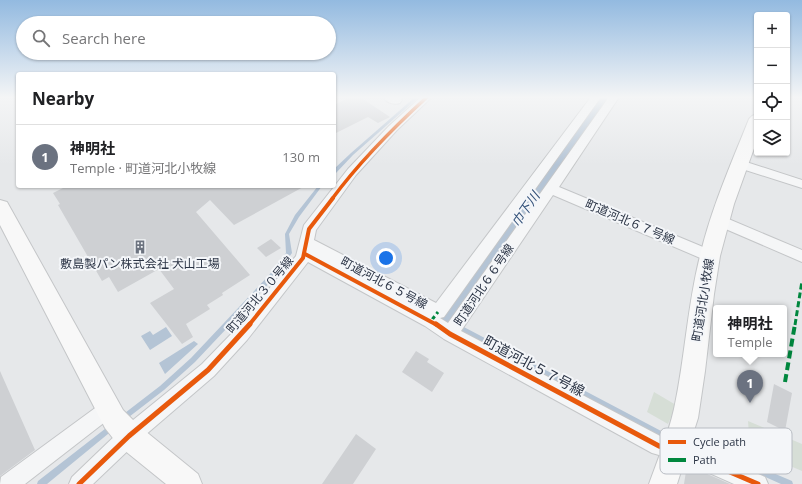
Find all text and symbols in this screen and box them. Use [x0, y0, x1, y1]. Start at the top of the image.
map controls [754, 12, 790, 156]
button: + [754, 12, 790, 48]
search box [16, 16, 336, 60]
icon: search [30, 27, 52, 49]
text: Search here [62, 28, 146, 48]
button: − [754, 48, 790, 84]
button: locate [754, 84, 790, 120]
text: Nearby [32, 87, 94, 110]
button: layers [754, 120, 790, 156]
text: 神明社 [70, 138, 115, 158]
text: 1 [41, 148, 49, 166]
text: 130 m [282, 148, 320, 166]
text: Temple · 町道河北小牧線 [70, 159, 216, 177]
water label: 巾下川 [506, 186, 545, 230]
street label: 町道河北６７号線 [583, 195, 678, 248]
building icon: 敷島製パン株式会社 犬山工場 [132, 239, 148, 255]
street label: 町道河北６６号線 [450, 240, 517, 329]
your location [376, 248, 396, 268]
street label: 町道河北３０号線 [222, 252, 297, 337]
street label: 町道河北６５号線 [338, 253, 431, 313]
place label: 敷島製パン株式会社 犬山工場 [60, 255, 220, 272]
street label: 町道河北小牧線 [688, 257, 717, 343]
popup [713, 305, 787, 357]
text: 神明社 [727, 313, 773, 333]
street label: 町道河北５７号線 [480, 331, 588, 400]
text: Temple [727, 333, 773, 351]
pin: 1 [737, 370, 763, 403]
legend [660, 428, 792, 474]
text: Cycle path [693, 434, 746, 449]
text: Path [693, 452, 716, 467]

